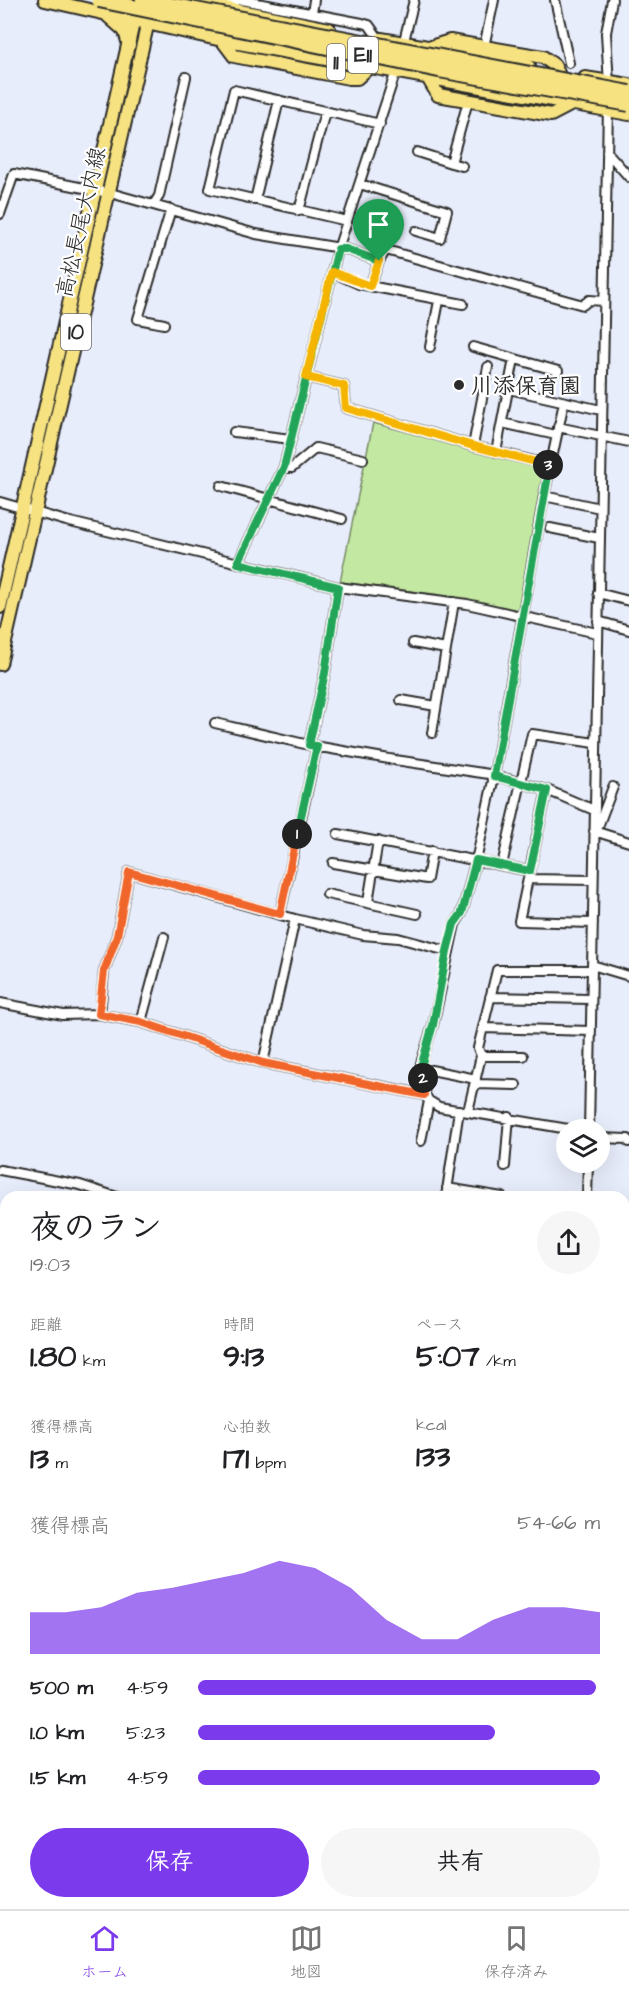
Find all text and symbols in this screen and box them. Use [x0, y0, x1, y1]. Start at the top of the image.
road number: E11 [348, 37, 378, 73]
road number: 11 [327, 44, 345, 80]
street label: 高松長尾大内線 [49, 144, 114, 301]
pin [353, 199, 404, 261]
icon: arrive [362, 208, 395, 241]
road number: 10 [61, 314, 91, 350]
place label: 川添保育園 [471, 371, 581, 402]
marker: 川添保育園 [452, 378, 466, 392]
pin: 3 [533, 450, 563, 480]
text: 3 [544, 454, 552, 476]
pin: 1 [282, 819, 312, 849]
text: 1 [296, 823, 298, 845]
pin: 2 [408, 1063, 438, 1093]
text: 2 [418, 1067, 428, 1089]
map controls [556, 1119, 610, 1173]
button: layers [556, 1119, 610, 1173]
text: 夜のラン [30, 1205, 162, 1251]
button: share [537, 1211, 600, 1274]
text: 19:03 [30, 1251, 70, 1279]
text: 距離 [30, 1314, 62, 1336]
text: 時間 [223, 1314, 255, 1336]
text: ペース [416, 1314, 463, 1336]
text: 1.80 [30, 1336, 76, 1378]
text: 9:13 [223, 1336, 264, 1378]
text: 5:07 [416, 1336, 480, 1378]
text: km [76, 1350, 105, 1372]
text: /km [480, 1350, 516, 1372]
text: kcal [416, 1414, 447, 1436]
text: 獲得標高 [30, 1416, 94, 1438]
text: 心拍数 [223, 1416, 271, 1438]
text: 133 [416, 1436, 450, 1478]
text: 13 [30, 1438, 49, 1480]
text: 171 [223, 1438, 249, 1480]
text: m [49, 1452, 68, 1474]
text: bpm [249, 1452, 286, 1474]
text: 54–66 m [517, 1509, 600, 1537]
text: 獲得標高 [30, 1512, 110, 1540]
text: 500 m [30, 1674, 93, 1702]
text: 4:59 [126, 1674, 169, 1702]
text: 1.0 km [30, 1719, 84, 1747]
text: 5:23 [126, 1719, 165, 1747]
text: 1.5 km [30, 1764, 85, 1792]
text: 4:59 [126, 1764, 169, 1792]
button: 保存 [30, 1828, 309, 1897]
button: 共有 [321, 1828, 600, 1897]
tab: ホーム [81, 1922, 128, 1983]
tab: 地図 [290, 1922, 323, 1983]
tab: 保存済み [484, 1922, 548, 1983]

